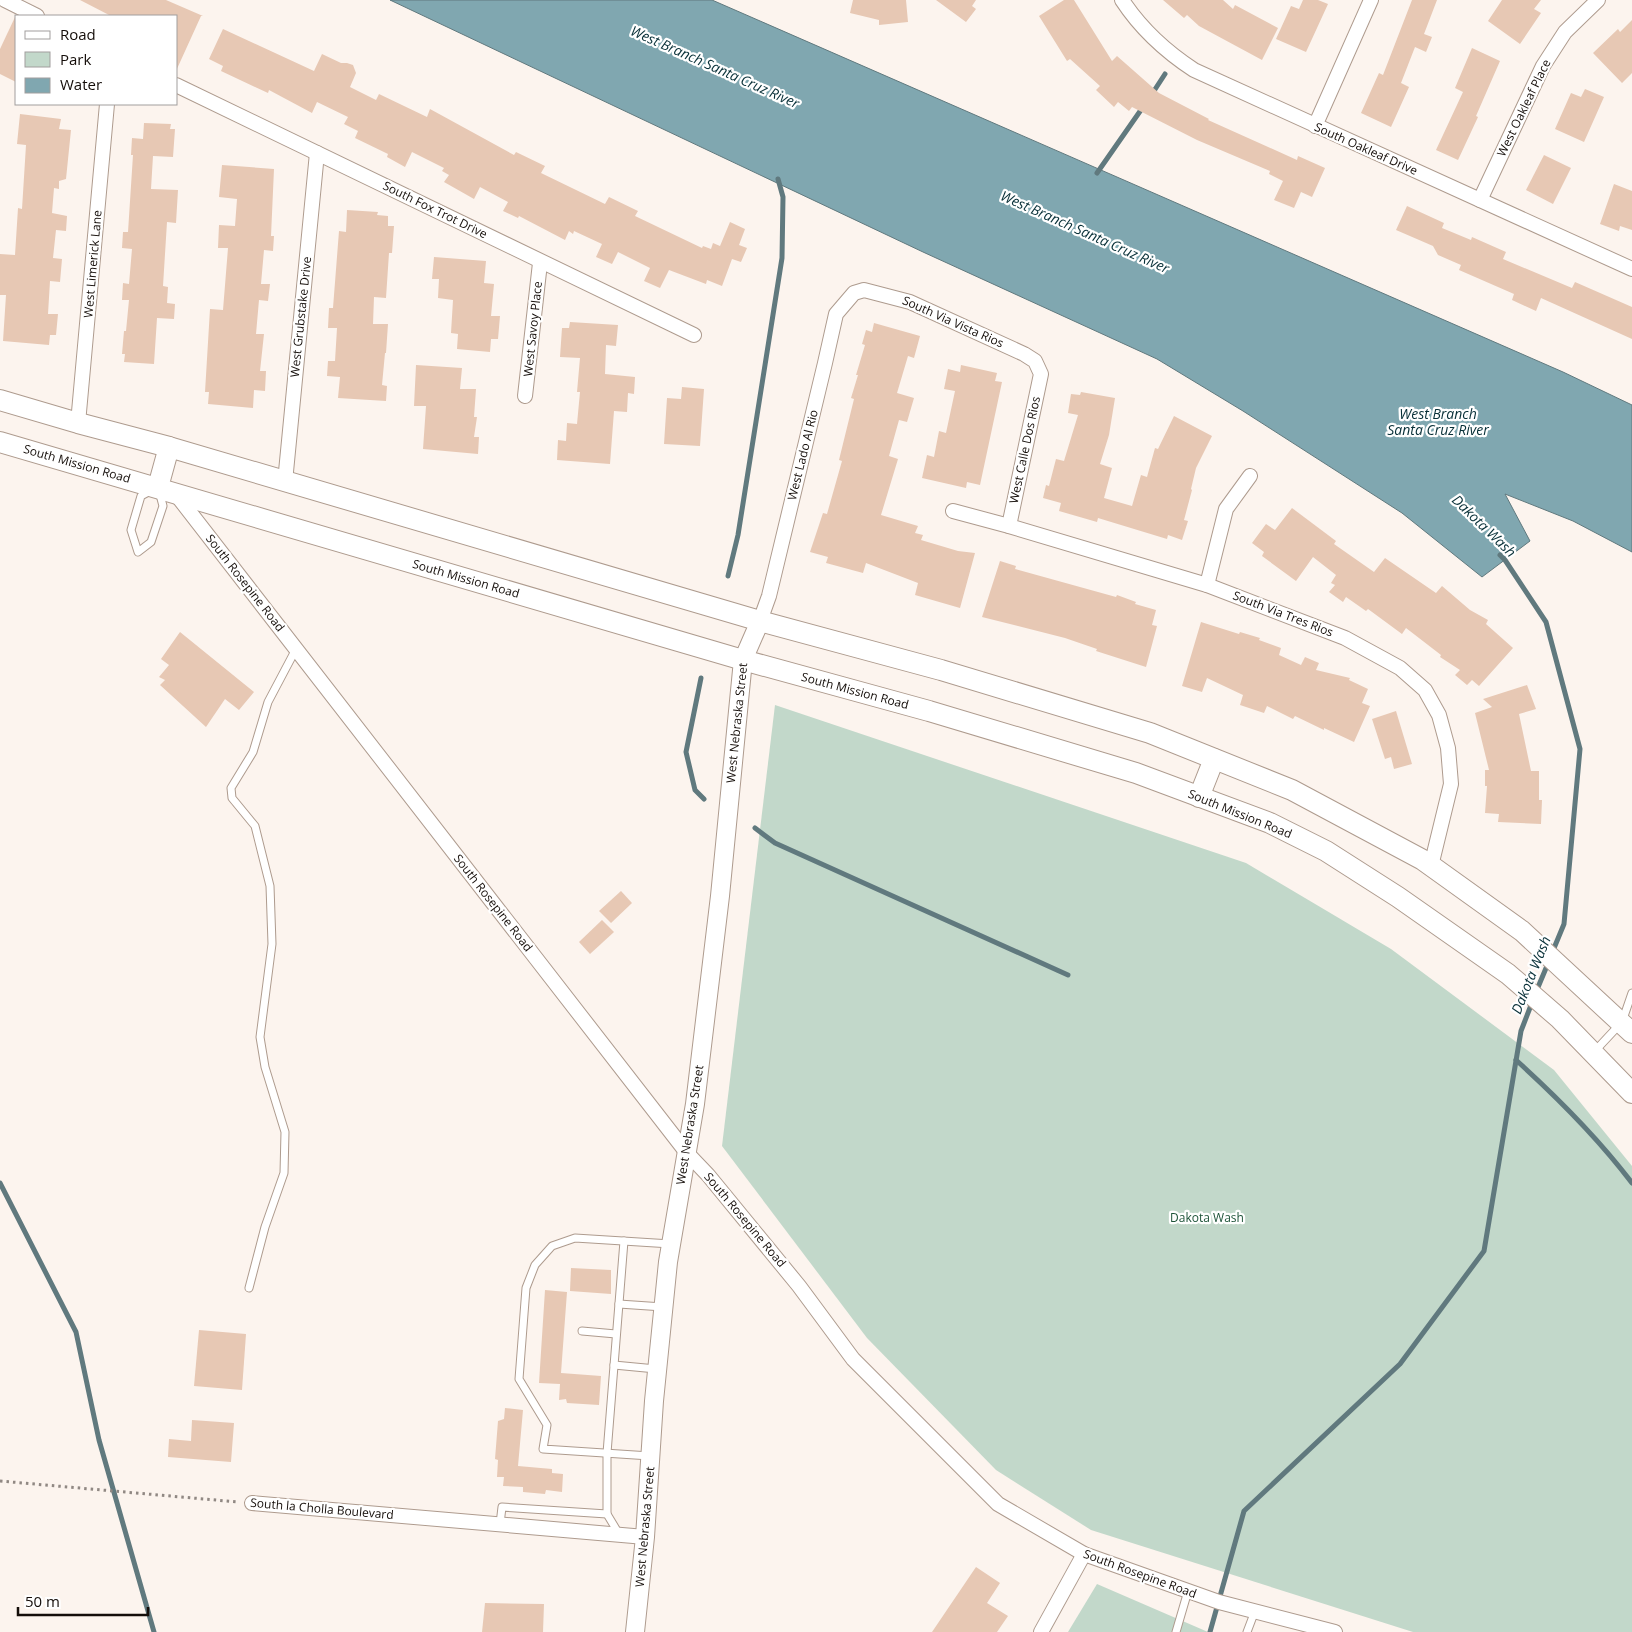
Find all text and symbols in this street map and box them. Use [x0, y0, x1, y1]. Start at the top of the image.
legend [15, 15, 178, 105]
water label: West Branch Santa Cruz River [628, 21, 803, 113]
text: Road [60, 24, 96, 44]
text: Park [60, 49, 91, 69]
street label: West Oakleaf Place [1493, 56, 1555, 159]
text: Water [60, 74, 102, 94]
street label: South Oakleaf Drive [1312, 118, 1421, 179]
street label: South Fox Trot Drive [380, 177, 491, 242]
water label: West Branch Santa Cruz River [998, 186, 1173, 278]
street label: West Limerick Lane [79, 209, 106, 319]
street label: West Grubstake Drive [286, 255, 315, 378]
street label: West Savoy Place [519, 280, 546, 378]
street label: South Via Vista Rios [900, 292, 1007, 352]
street label: West Calle Dos Rios [1005, 394, 1044, 505]
water label: West Branch Santa Cruz River [1387, 404, 1489, 439]
street label: West Lado Al Rio [783, 408, 822, 502]
street label: South Mission Road [22, 440, 133, 487]
water label: Dakota Wash [1448, 490, 1520, 561]
street label: South Rosepine Road [202, 530, 289, 635]
street label: South Mission Road [411, 555, 522, 602]
street label: South Via Tres Rios [1230, 587, 1336, 641]
street label: West Nebraska Street [722, 662, 751, 784]
street label: South Mission Road [800, 668, 911, 713]
street label: South Mission Road [1186, 785, 1295, 842]
street label: South Rosepine Road [450, 850, 537, 955]
water label: Dakota Wash [1506, 933, 1555, 1016]
street label: West Nebraska Street [672, 1064, 707, 1186]
street label: South Rosepine Road [701, 1169, 790, 1271]
park label: Dakota Wash [1170, 1209, 1244, 1226]
street label: West Nebraska Street [631, 1466, 658, 1588]
street label: South la Cholla Boulevard [250, 1494, 394, 1523]
street label: South Rosepine Road [1081, 1545, 1199, 1602]
scale bar [18, 1584, 148, 1616]
text: 50 m [25, 1591, 60, 1611]

